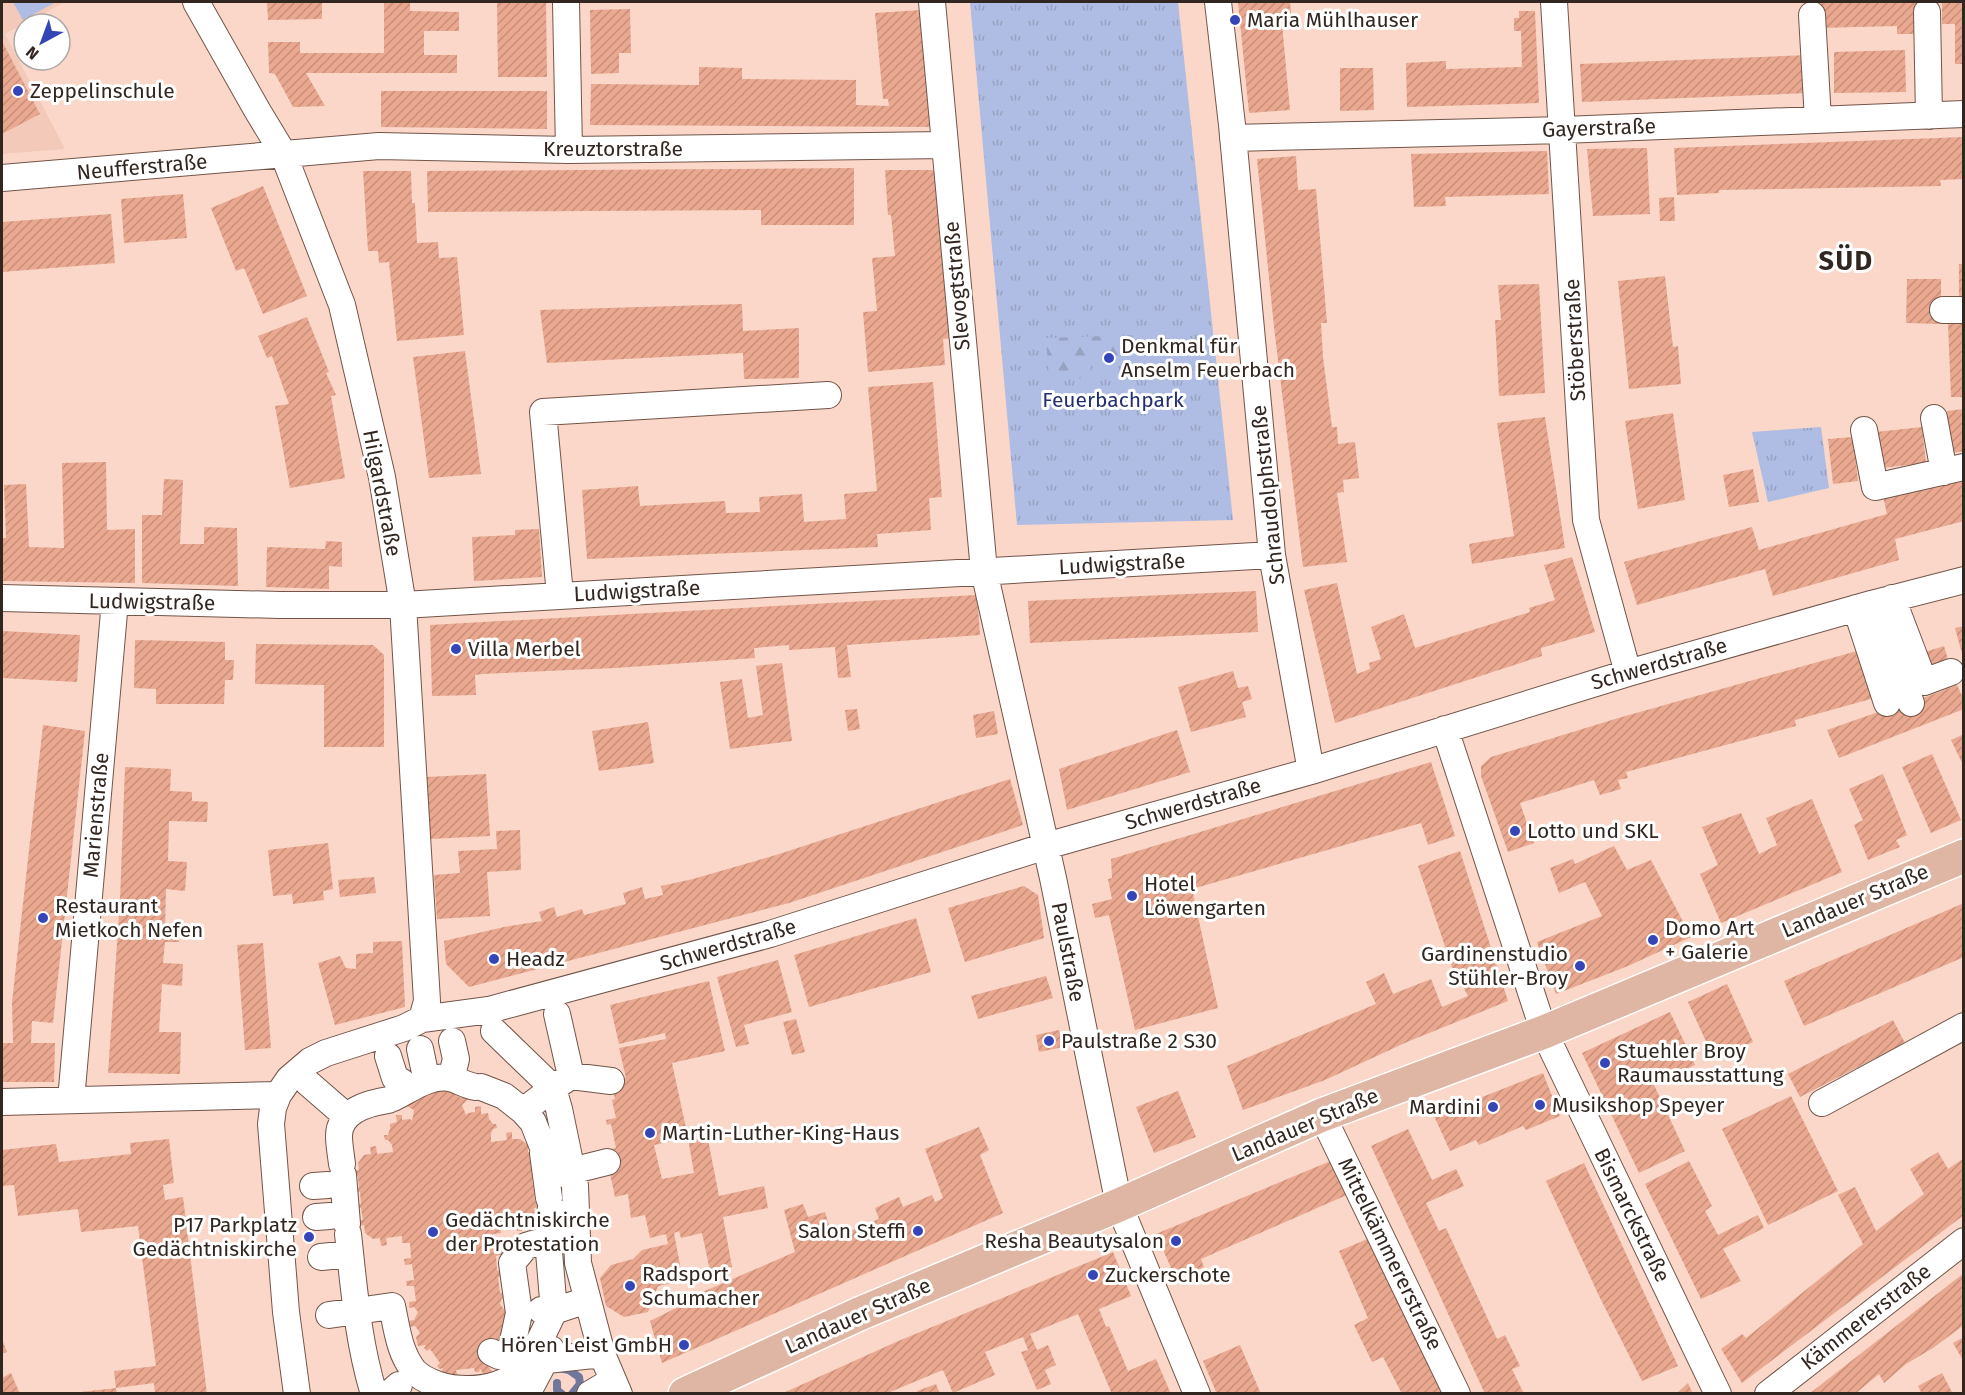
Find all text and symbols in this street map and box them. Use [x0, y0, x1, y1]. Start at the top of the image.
place label: Maria Mühlhauser [1247, 7, 1418, 33]
north arrow [12, 12, 72, 72]
marker: Maria Mühlhauser [1228, 13, 1242, 27]
text: N [22, 42, 43, 64]
place label: Zeppelinschule [30, 78, 175, 104]
marker: Zeppelinschule [11, 84, 25, 98]
street label: Gayerstraße [1542, 113, 1656, 143]
street label: Kreuztorstraße [543, 136, 683, 162]
street label: Neufferstraße [76, 148, 208, 186]
street label: Slevogtstraße [938, 220, 976, 352]
district label: SÜD [1818, 244, 1874, 277]
street label: Stöberstraße [1559, 278, 1591, 402]
place label: Denkmal für Anselm Feuerbach [1121, 333, 1295, 383]
marker: Denkmal für Anselm Feuerbach [1102, 351, 1116, 365]
park label: Feuerbachpark [1042, 387, 1184, 413]
street label: Schraudolphstraße [1246, 404, 1290, 586]
street label: Hilgardstraße [357, 427, 407, 559]
street label: Ludwigstraße [1058, 548, 1186, 580]
street label: Ludwigstraße [573, 575, 701, 607]
street label: Ludwigstraße [88, 588, 216, 616]
street label: Schwerdstraße [1588, 632, 1730, 696]
place label: Villa Merbel [468, 636, 581, 662]
marker: Villa Merbel [449, 642, 463, 656]
street label: Marienstraße [78, 751, 114, 879]
street label: Schwerdstraße [1122, 772, 1264, 836]
place label: Lotto und SKL [1527, 818, 1659, 844]
marker: Lotto und SKL [1508, 824, 1522, 838]
street label: Landauer Straße [1778, 858, 1932, 944]
place label: Hotel Löwengarten [1144, 871, 1266, 921]
marker: Hotel Löwengarten [1125, 889, 1139, 903]
place label: Restaurant Mietkoch Nefen [55, 893, 203, 943]
street label: Paulstraße [1046, 900, 1090, 1004]
marker: Restaurant Mietkoch Nefen [36, 911, 50, 925]
street label: Schwerdstraße [657, 913, 799, 977]
place label: Domo Art + Galerie [1665, 915, 1755, 965]
marker: Domo Art + Galerie [1646, 933, 1660, 947]
place label: Gardinenstudio Stühler-Broy [1421, 941, 1569, 991]
place label: Headz [506, 946, 565, 972]
marker: Headz [487, 952, 501, 966]
marker: Gardinenstudio Stühler-Broy [1573, 959, 1587, 973]
place label: Paulstraße 2 S30 [1061, 1028, 1217, 1054]
marker: Paulstraße 2 S30 [1042, 1034, 1056, 1048]
place label: Stuehler Broy Raumausstattung [1617, 1038, 1784, 1088]
marker: Stuehler Broy Raumausstattung [1598, 1056, 1612, 1070]
street label: Landauer Straße [1228, 1082, 1382, 1168]
place label: Musikshop Speyer [1552, 1092, 1724, 1118]
place label: Mardini [1409, 1094, 1481, 1120]
marker: Musikshop Speyer [1533, 1098, 1547, 1112]
marker: Mardini [1486, 1100, 1500, 1114]
place label: Martin-Luther-King-Haus [662, 1120, 899, 1146]
marker: Martin-Luther-King-Haus [643, 1126, 657, 1140]
street label: Bismarckstraße [1588, 1144, 1676, 1286]
street label: Mittelkämmererstraße [1332, 1154, 1448, 1354]
place label: Gedächtniskirche der Protestation [445, 1207, 610, 1257]
place label: P17 Parkplatz Gedächtniskirche [132, 1212, 297, 1262]
place label: Salon Steffi [798, 1218, 906, 1244]
marker: Salon Steffi [911, 1224, 925, 1238]
marker: Gedächtniskirche der Protestation [426, 1225, 440, 1239]
place label: Resha Beautysalon [984, 1228, 1164, 1254]
marker: P17 Parkplatz Gedächtniskirche [302, 1230, 316, 1244]
marker: Resha Beautysalon [1169, 1234, 1183, 1248]
street label: Kämmererstraße [1796, 1258, 1936, 1376]
place label: Radsport Schumacher [642, 1261, 759, 1311]
place label: Zuckerschote [1105, 1262, 1231, 1288]
marker: Zuckerschote [1086, 1268, 1100, 1282]
street label: Landauer Straße [781, 1272, 935, 1360]
marker: Radsport Schumacher [623, 1279, 637, 1293]
place label: Hören Leist GmbH [500, 1332, 672, 1358]
marker: Hören Leist GmbH [677, 1338, 691, 1352]

